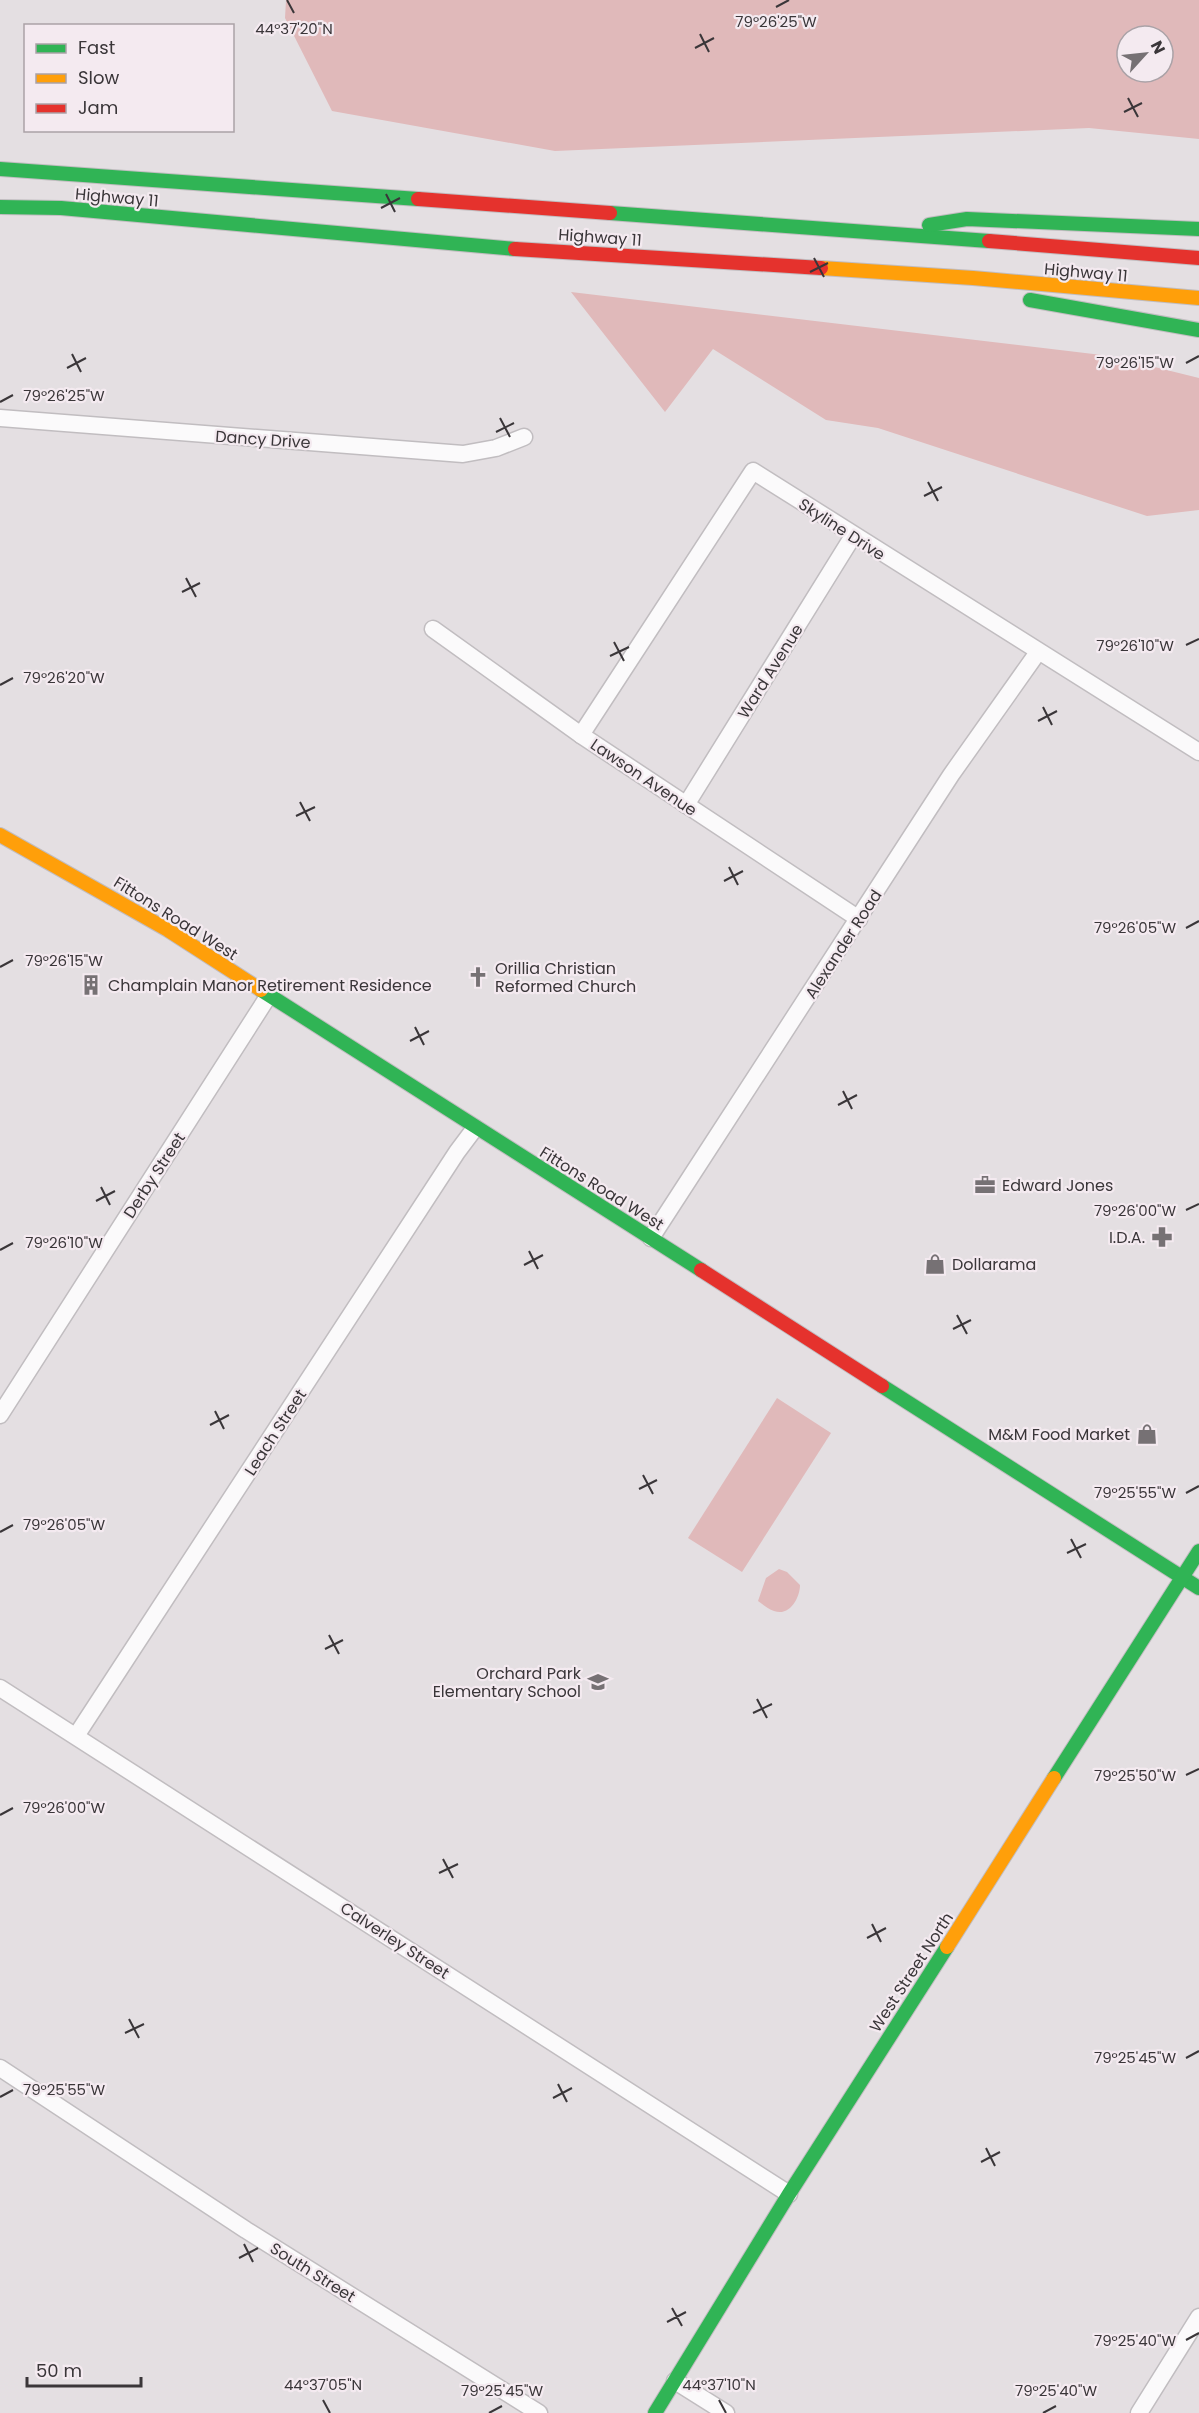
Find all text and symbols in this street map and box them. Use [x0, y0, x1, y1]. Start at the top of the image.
text: 79°26'25"W [735, 11, 817, 32]
text: 44°37'20"N [255, 18, 333, 39]
legend [24, 24, 234, 132]
north arrow [1115, 24, 1175, 84]
text: Fast [78, 35, 115, 60]
text: N [1145, 37, 1171, 58]
text: Slow [78, 65, 120, 90]
text: Jam [78, 95, 118, 120]
street label: Highway 11 [74, 182, 160, 213]
street label: Highway 11 [557, 223, 642, 252]
street label: Highway 11 [1043, 257, 1129, 288]
text: 79°26'15"W [1096, 352, 1174, 373]
text: 79°26'25"W [23, 385, 105, 406]
street label: Dancy Drive [215, 425, 311, 454]
street label: Skyline Drive [794, 493, 890, 566]
street label: Ward Avenue [732, 619, 809, 723]
text: 79°26'10"W [1096, 635, 1174, 656]
text: 79°26'20"W [23, 667, 105, 688]
street label: Lawson Avenue [586, 733, 702, 822]
street label: Fittons Road West [109, 871, 242, 966]
street label: Alexander Road [799, 885, 887, 1003]
text: 79°26'05"W [1094, 917, 1176, 938]
text: 79°26'15"W [25, 950, 103, 971]
place label: Orillia Christian Reformed Church [495, 957, 636, 998]
church icon: Orillia Christian Reformed Church [466, 965, 490, 989]
building icon: Champlain Manor Retirement Residence [79, 973, 103, 997]
place label: Champlain Manor Retirement Residence [108, 974, 432, 997]
street label: Derby Street [118, 1128, 191, 1223]
street label: Fittons Road West [535, 1141, 668, 1236]
office icon: Edward Jones [973, 1173, 997, 1197]
place label: Edward Jones [1002, 1174, 1113, 1197]
text: 79°26'00"W [1094, 1200, 1176, 1221]
pharmacy icon: I.D.A. [1150, 1225, 1174, 1249]
place label: I.D.A. [1109, 1226, 1145, 1249]
text: 79°26'10"W [25, 1232, 103, 1253]
shop icon: Dollarama [923, 1252, 947, 1276]
place label: Dollarama [952, 1253, 1036, 1276]
street label: Leach Street [239, 1384, 312, 1480]
shop icon: M&M Food Market [1135, 1422, 1159, 1446]
place label: M&M Food Market [988, 1423, 1130, 1446]
text: 79°25'55"W [1094, 1482, 1176, 1503]
text: 79°26'05"W [23, 1514, 105, 1535]
place label: Orchard Park Elementary School [433, 1662, 582, 1703]
school or university icon: Orchard Park Elementary School [586, 1670, 610, 1694]
text: 79°25'50"W [1094, 1765, 1176, 1786]
text: 79°26'00"W [23, 1797, 105, 1818]
street label: Calverley Street [336, 1896, 454, 1984]
street label: West Street North [864, 1908, 959, 2037]
text: 79°25'45"W [1094, 2047, 1176, 2068]
text: 79°25'55"W [23, 2079, 105, 2100]
street label: South Street [265, 2237, 360, 2308]
text: 79°25'40"W [1094, 2330, 1176, 2351]
scale bar [27, 2350, 141, 2388]
text: 50 m [36, 2358, 82, 2383]
text: 44°37'05"N [284, 2374, 362, 2395]
text: 44°37'10"N [682, 2374, 756, 2395]
text: 79°25'45"W [461, 2380, 543, 2401]
text: 79°25'40"W [1015, 2380, 1097, 2401]

